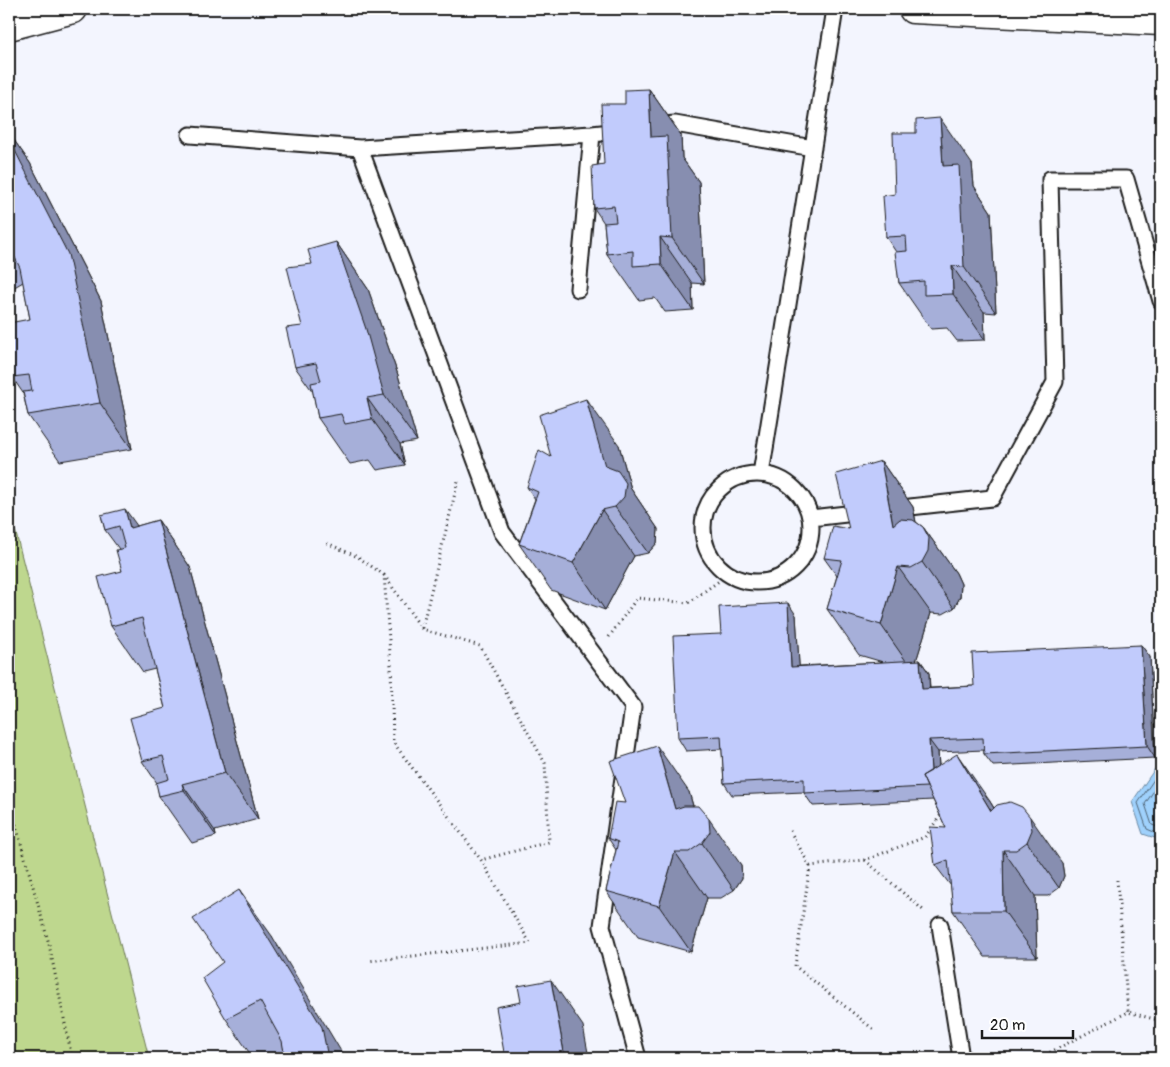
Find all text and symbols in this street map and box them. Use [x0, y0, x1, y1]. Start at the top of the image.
scale bar [982, 1007, 1074, 1039]
text: 20 m [990, 1016, 1025, 1035]

